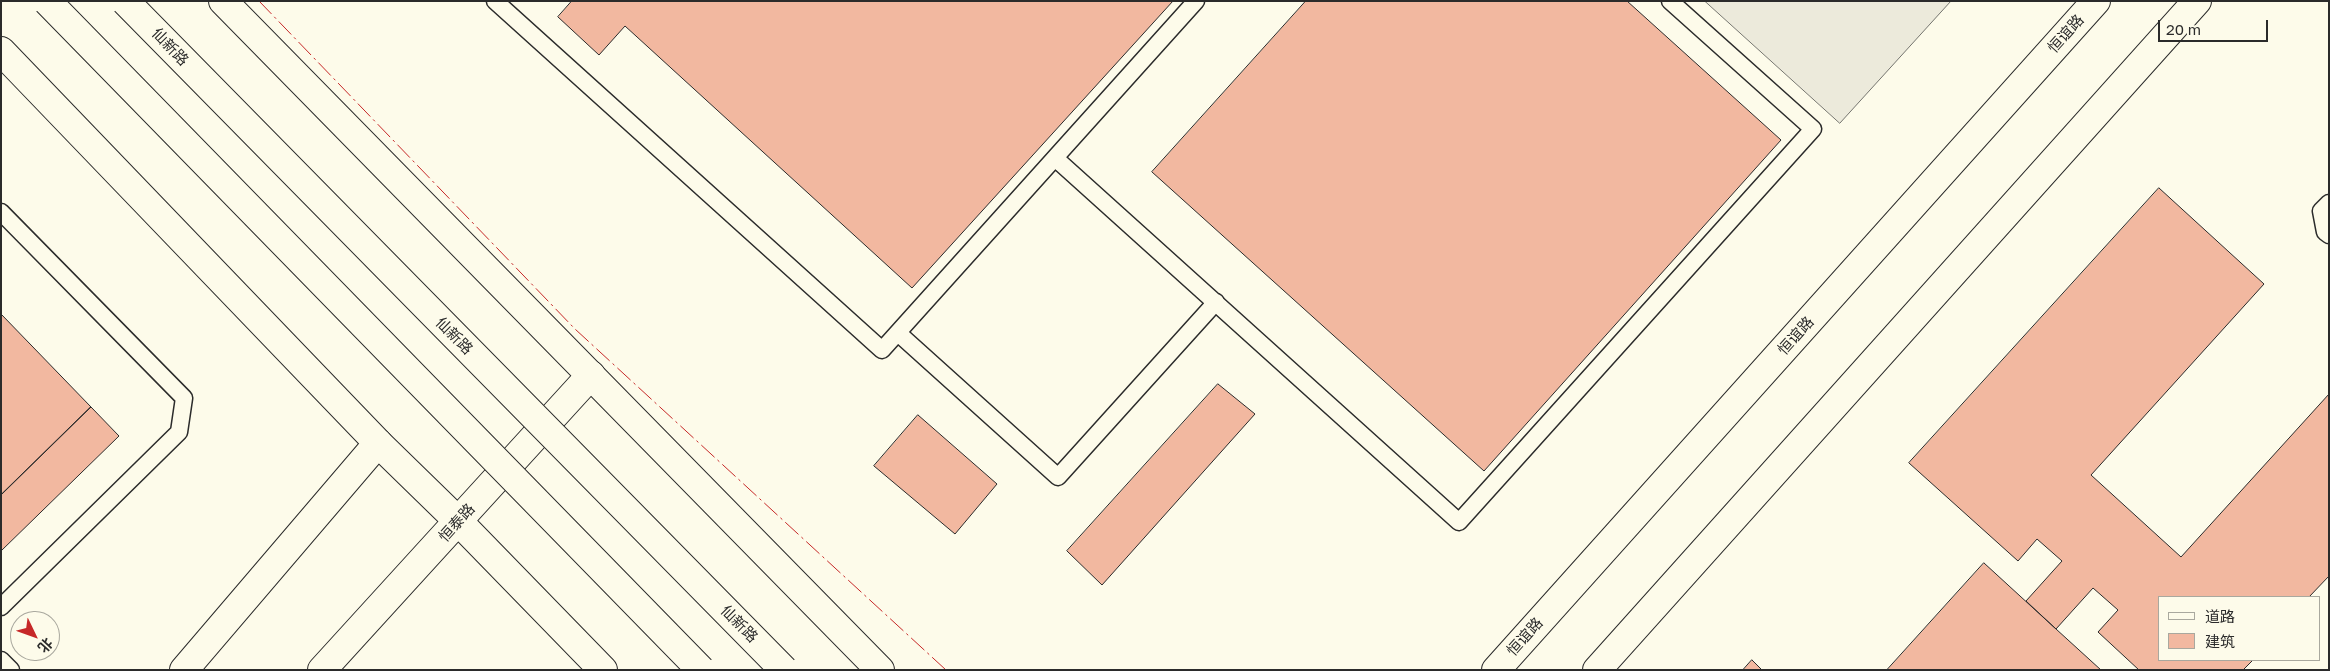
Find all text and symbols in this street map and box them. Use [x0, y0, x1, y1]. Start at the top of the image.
scale bar [2160, 10, 2270, 42]
street label: 恒谊路 [2044, 11, 2088, 57]
text: 20 m [2166, 20, 2201, 38]
street label: 仙新路 [148, 25, 192, 69]
street label: 恒谊路 [1774, 313, 1818, 359]
street label: 仙新路 [432, 314, 476, 358]
street label: 恒泰路 [435, 500, 479, 546]
legend [2158, 596, 2320, 661]
street label: 仙新路 [717, 602, 761, 646]
text: 道路 [2205, 607, 2235, 625]
north arrow [10, 611, 60, 661]
street label: 恒谊路 [1503, 614, 1547, 660]
text: 建筑 [2205, 632, 2235, 650]
text: 北 [35, 635, 57, 657]

